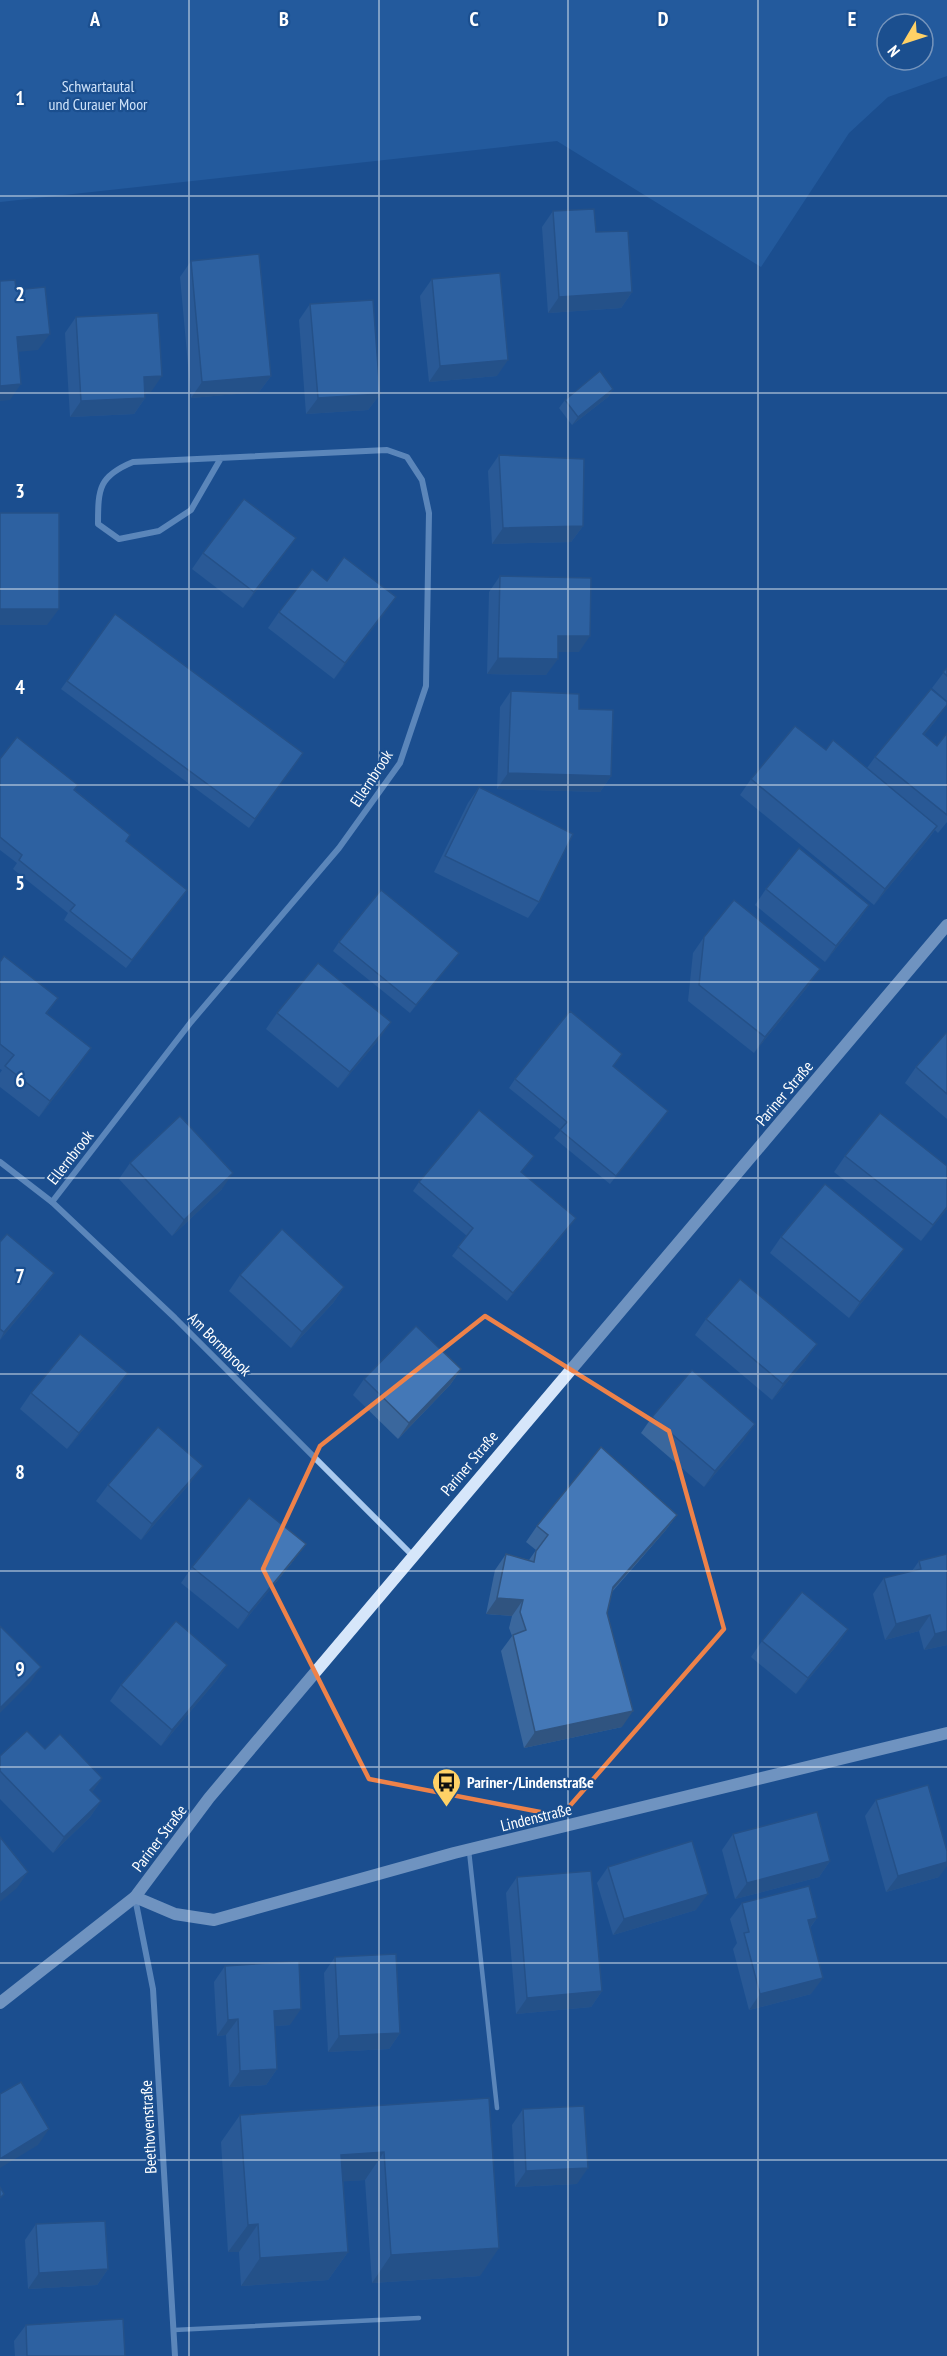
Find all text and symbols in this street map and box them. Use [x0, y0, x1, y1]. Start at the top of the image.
text: A [89, 6, 101, 32]
text: B [279, 6, 289, 32]
text: C [469, 6, 479, 32]
text: D [658, 6, 669, 32]
text: E [848, 6, 856, 32]
north arrow [875, 12, 935, 72]
text: N [883, 42, 904, 61]
park label: Schwartautal und Curauer Moor [49, 76, 148, 114]
text: 1 [15, 85, 25, 111]
text: 2 [15, 281, 25, 307]
text: 3 [15, 478, 25, 504]
text: 4 [15, 674, 25, 700]
street label: Ellernbrook [345, 745, 397, 810]
text: 5 [15, 870, 25, 896]
street label: Pariner Straße [751, 1056, 817, 1130]
text: 6 [15, 1067, 25, 1093]
street label: Ellernbrook [43, 1125, 98, 1188]
text: 7 [15, 1263, 25, 1289]
street label: Am Bormbrook [184, 1308, 257, 1381]
street label: Pariner Straße [436, 1426, 502, 1500]
text: 8 [15, 1459, 25, 1485]
text: 9 [15, 1656, 25, 1682]
bus stop icon: Pariner-/Lindenstraße [430, 1766, 462, 1808]
place label: Pariner-/Lindenstraße [467, 1772, 594, 1792]
street label: Lindenstraße [498, 1799, 574, 1835]
street label: Pariner Straße [127, 1800, 191, 1876]
street label: Beethovenstraße [136, 2080, 160, 2174]

